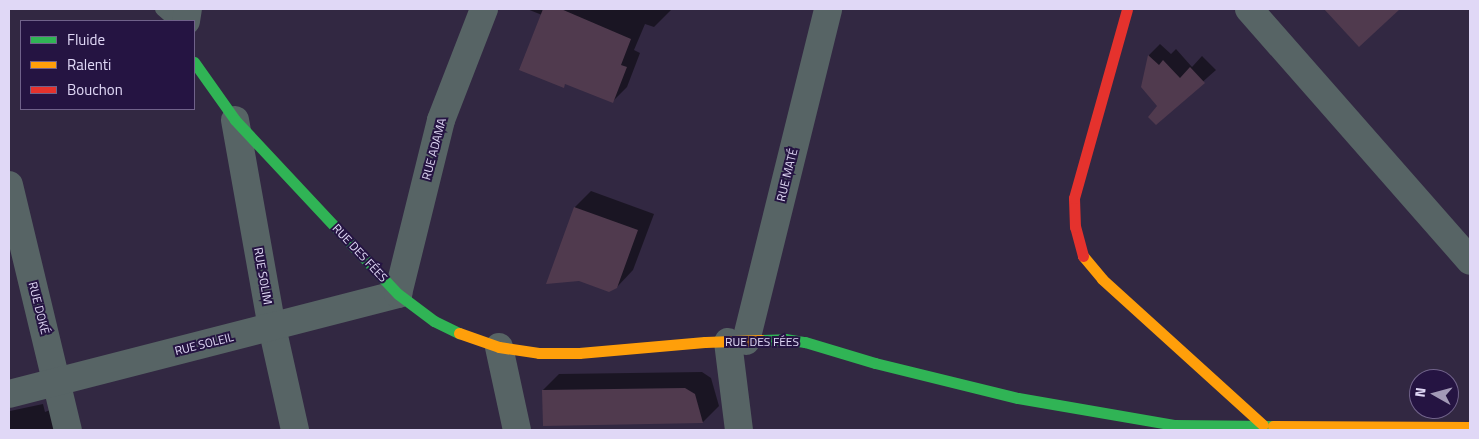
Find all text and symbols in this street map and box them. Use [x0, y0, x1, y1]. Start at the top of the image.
legend [20, 20, 195, 110]
text: Fluide [67, 28, 105, 51]
text: Ralenti [67, 53, 111, 76]
text: Bouchon [67, 78, 123, 101]
street label: RUE ADAMA [419, 116, 449, 182]
street label: RUE MATÉ [773, 147, 801, 203]
street label: RUE DES FÉES [330, 221, 390, 285]
street label: RUE SOLIM [251, 246, 275, 306]
street label: RUE DOKÉ [26, 280, 52, 336]
street label: RUE SOLEIL [173, 330, 235, 358]
street label: RUE DES FÉES [725, 335, 799, 349]
north arrow [1409, 369, 1459, 419]
text: N [1409, 386, 1431, 398]

